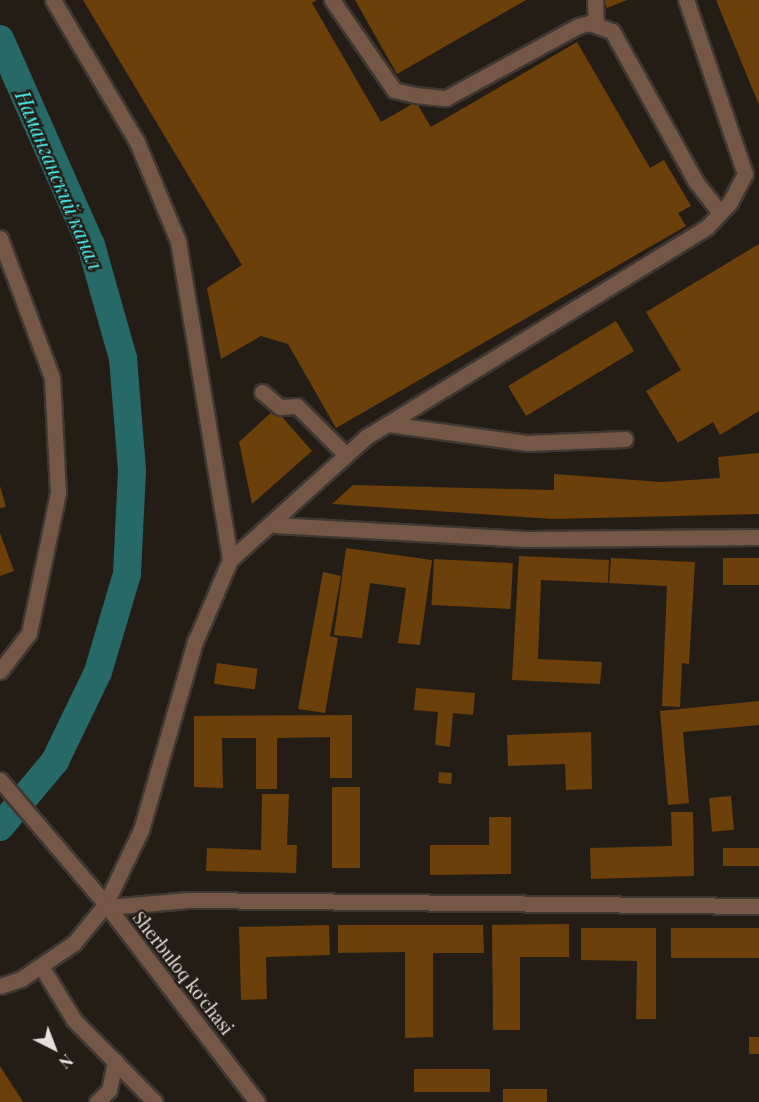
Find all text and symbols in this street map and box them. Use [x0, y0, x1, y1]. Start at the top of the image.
water label: Наманганский канал [11, 87, 109, 273]
street label: Sherbuloq koʻchasi [128, 907, 238, 1039]
north arrow [24, 1018, 84, 1078]
text: N [55, 1050, 78, 1073]

